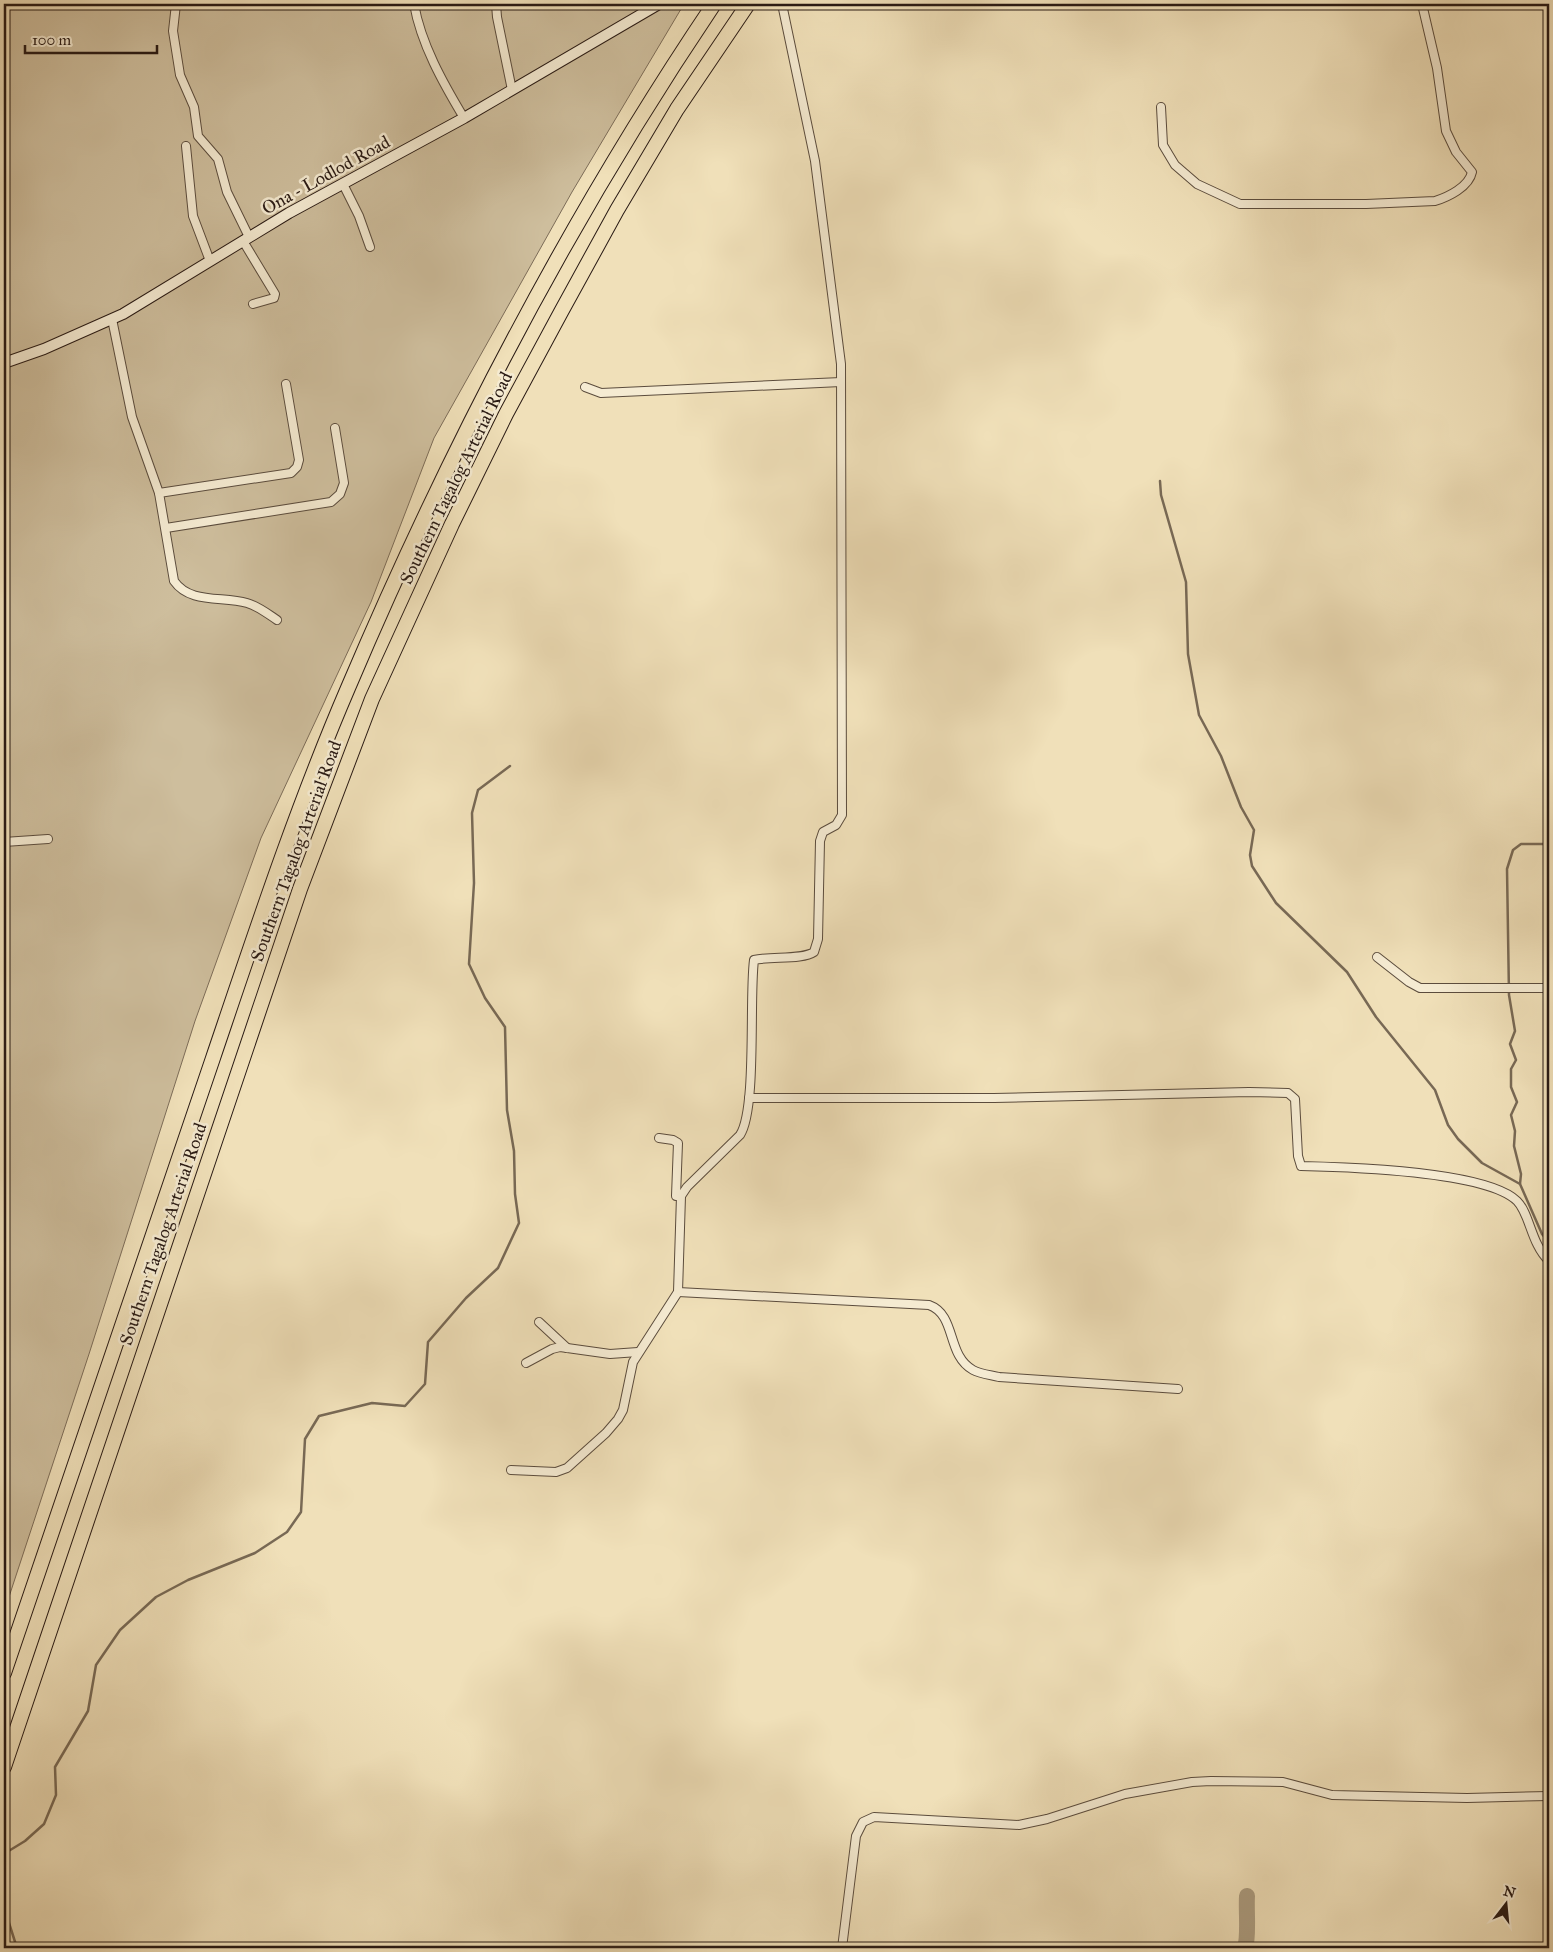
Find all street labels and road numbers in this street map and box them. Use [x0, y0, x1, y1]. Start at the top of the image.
street label: Ona - Lodlod Road [258, 131, 394, 219]
street label: Southern Tagalog Arterial Road [395, 368, 518, 588]
street label: Southern Tagalog Arterial Road [246, 737, 347, 965]
street label: Southern Tagalog Arterial Road [115, 1120, 212, 1348]

